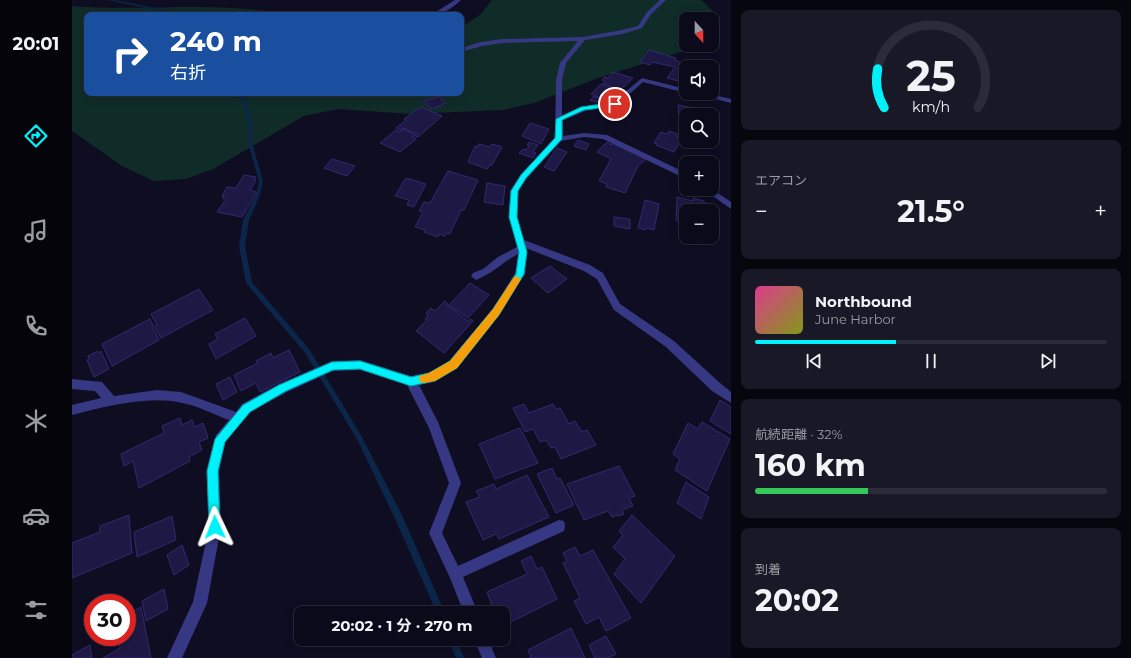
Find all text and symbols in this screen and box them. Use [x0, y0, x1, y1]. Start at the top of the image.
north arrow [679, 12, 719, 52]
map controls [679, 12, 719, 244]
text: 240 m [170, 24, 262, 58]
icon: right [104, 28, 156, 80]
text: 20:01 [13, 33, 59, 55]
text: 25 [906, 51, 956, 101]
button: sound [679, 60, 719, 100]
text: 右折 [170, 62, 206, 84]
pin [598, 87, 632, 121]
icon: arrive [604, 93, 626, 115]
text: km/h [912, 97, 950, 115]
button: search [679, 108, 719, 148]
icon: directions [22, 122, 50, 150]
button: + [679, 156, 719, 196]
text: エアコン [755, 172, 807, 188]
text: 21.5° [897, 193, 965, 230]
text: − [755, 198, 768, 225]
text: + [1094, 198, 1107, 225]
button: − [679, 204, 719, 244]
icon: music [22, 217, 50, 245]
text: Northbound [815, 292, 912, 311]
text: June Harbor [815, 311, 896, 327]
icon: phone [22, 312, 50, 340]
icon: previous [803, 350, 825, 372]
icon: pause [920, 350, 942, 372]
icon: next [1037, 350, 1059, 372]
icon: climate [22, 407, 50, 435]
text: 航続距離 · 32% [755, 426, 843, 442]
text: 160 km [755, 447, 866, 484]
icon: car [22, 502, 50, 530]
position arrow [194, 506, 236, 548]
text: 到着 [755, 561, 781, 577]
text: 20:02 [755, 582, 839, 619]
speed limit sign: 30 [84, 594, 136, 646]
icon: filters [22, 596, 50, 624]
text: 20:02 · 1 分 · 270 m [331, 616, 473, 635]

